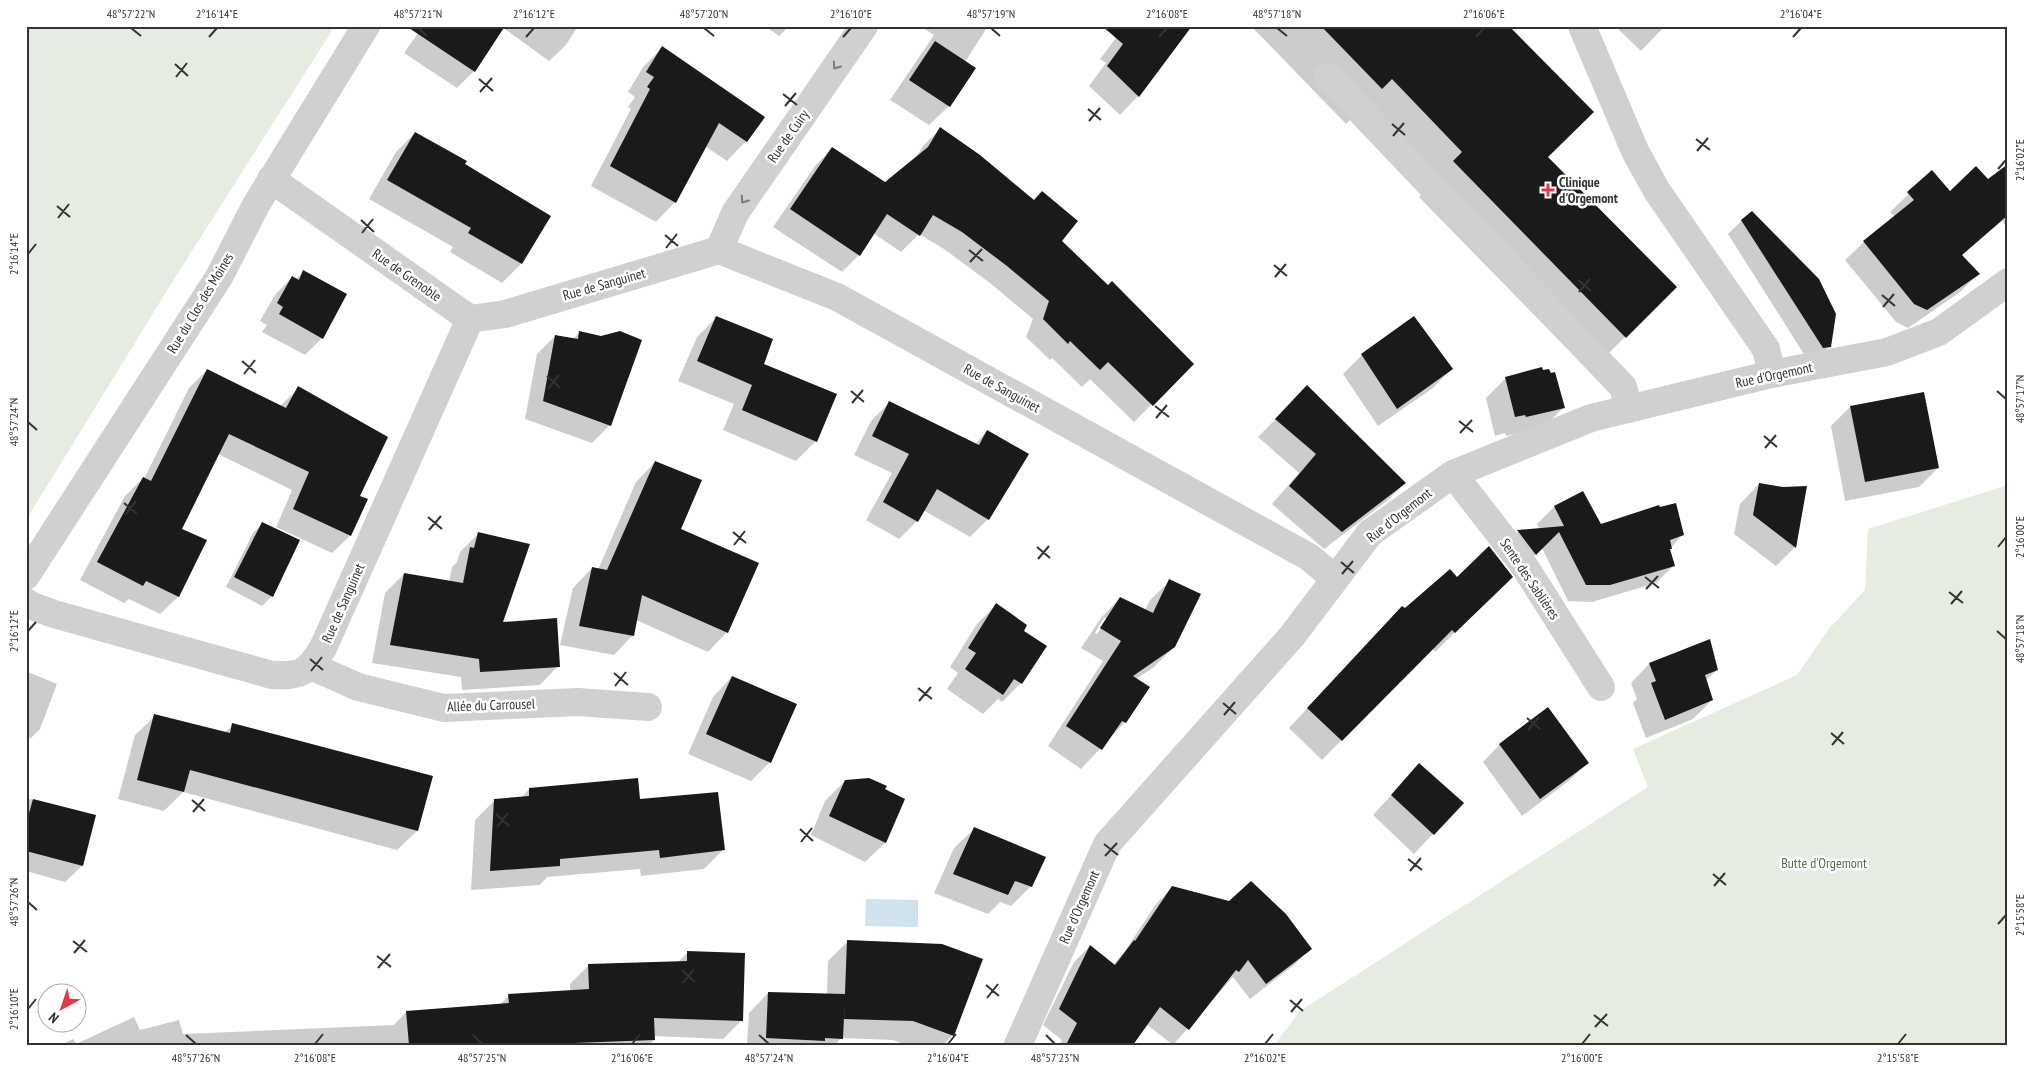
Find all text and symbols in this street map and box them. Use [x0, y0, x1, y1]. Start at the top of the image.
text: 48°57'22"N [107, 6, 155, 21]
text: 2°16'14"E [196, 6, 238, 21]
text: 48°57'21"N [394, 6, 442, 21]
text: 2°16'12"E [513, 6, 555, 21]
text: 48°57'20"N [680, 6, 728, 21]
text: 2°16'10"E [830, 6, 872, 21]
text: 48°57'19"N [967, 6, 1015, 21]
text: 2°16'08"E [1146, 6, 1188, 21]
text: 48°57'18"N [1253, 6, 1301, 21]
text: 2°16'06"E [1463, 6, 1505, 21]
text: 2°16'04"E [1780, 6, 1822, 21]
one-way arrow [833, 61, 842, 70]
street label: Rue de Cuiry [763, 105, 813, 166]
text: 2°16'02"E [2012, 139, 2027, 181]
place label: Clinique d'Orgemont [1559, 173, 1618, 207]
marker: Clinique d'Orgemont [1541, 183, 1555, 197]
one-way arrow [741, 194, 750, 204]
text: 2°16'14"E [6, 233, 21, 275]
street label: Rue de Grenoble [369, 245, 445, 305]
street label: Rue du Clos des Moines [163, 249, 237, 357]
street label: Rue de Sanguinet [561, 264, 647, 304]
street label: Rue d'Orgemont [1734, 358, 1814, 392]
street label: Rue de Sanguinet [960, 360, 1044, 417]
text: 48°57'17"N [2012, 375, 2027, 423]
text: 48°57'24"N [6, 398, 21, 446]
street label: Rue d'Orgemont [1363, 484, 1435, 546]
text: 2°16'00"E [2012, 516, 2027, 558]
street label: Sente des Sablières [1496, 535, 1564, 623]
street label: Rue de Sanguinet [317, 560, 369, 646]
text: 2°16'12"E [6, 610, 21, 652]
text: 48°57'18"N [2012, 615, 2027, 663]
street label: Allée du Carrousel [447, 694, 536, 716]
park label: Butte d'Orgemont [1781, 854, 1867, 872]
street label: Rue d'Orgemont [1055, 867, 1103, 946]
text: 48°57'26"N [6, 878, 21, 926]
text: 2°15'58"E [2012, 894, 2027, 936]
north arrow [38, 984, 88, 1034]
text: 2°16'10"E [6, 988, 21, 1030]
text: N [45, 1009, 62, 1027]
text: 48°57'26"N [172, 1050, 220, 1065]
text: 2°16'08"E [294, 1050, 336, 1065]
text: 48°57'25"N [458, 1050, 506, 1065]
text: 2°16'06"E [611, 1050, 653, 1065]
text: 48°57'24"N [745, 1050, 793, 1065]
text: 2°16'04"E [927, 1050, 969, 1065]
text: 48°57'23"N [1031, 1050, 1079, 1065]
text: 2°16'02"E [1244, 1050, 1286, 1065]
text: 2°16'00"E [1561, 1050, 1603, 1065]
text: 2°15'58"E [1877, 1050, 1919, 1065]

